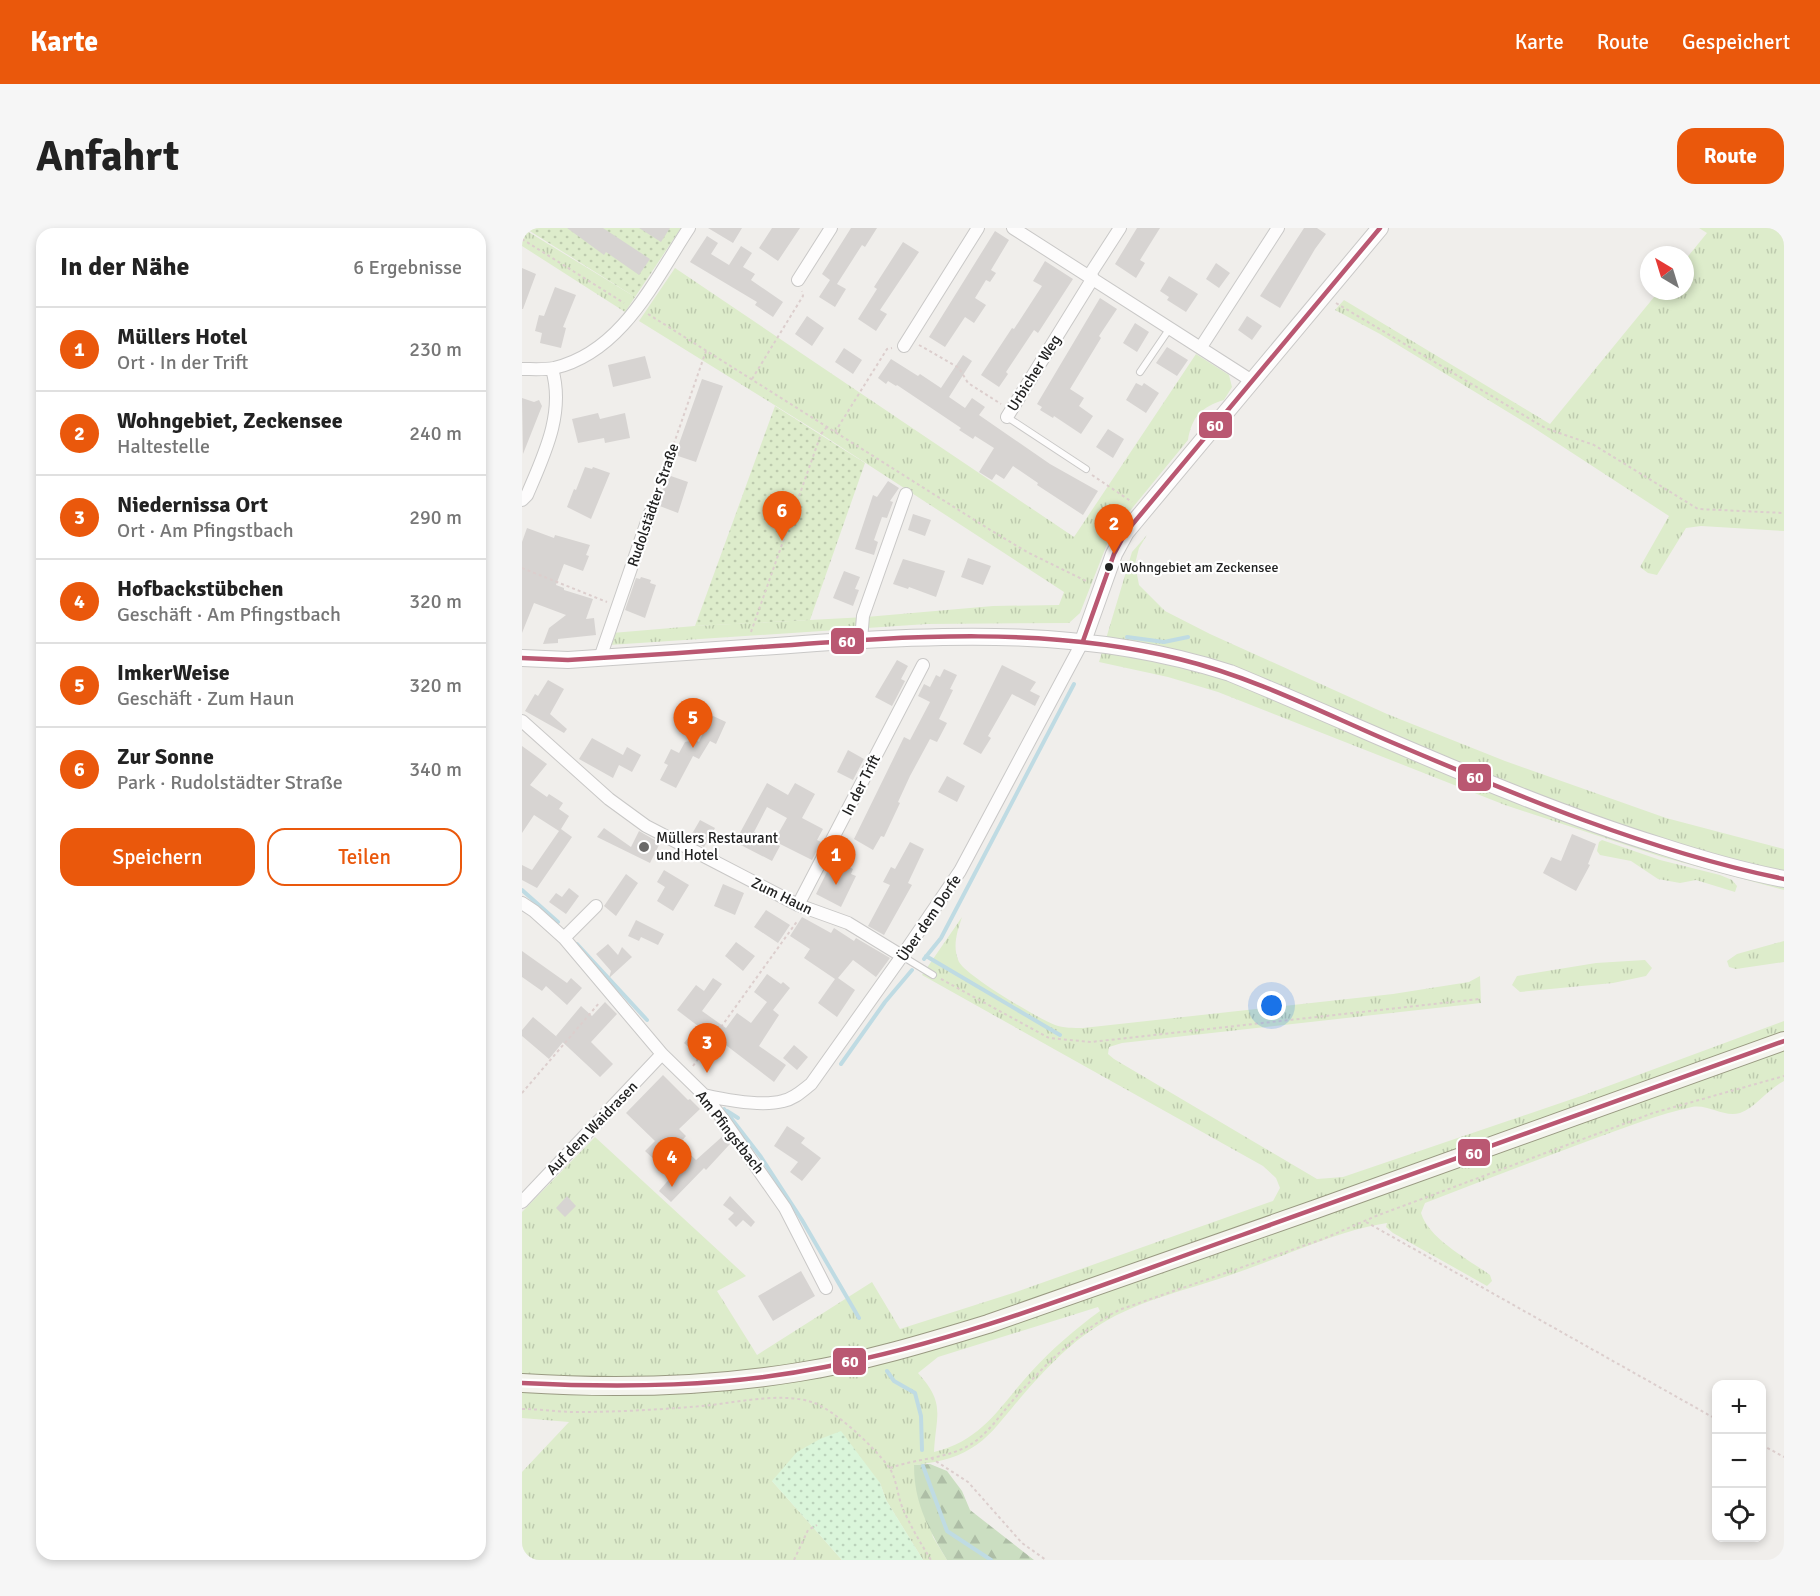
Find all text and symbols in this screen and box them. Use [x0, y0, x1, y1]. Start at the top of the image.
text: Karte [30, 25, 98, 59]
text: Karte [1515, 29, 1564, 55]
text: Route [1597, 29, 1649, 55]
text: Gespeichert [1682, 29, 1790, 55]
button: Route [1677, 128, 1784, 184]
text: Anfahrt [36, 131, 179, 182]
north arrow [1640, 246, 1694, 300]
text: In der Nähe [60, 251, 190, 283]
text: 6 Ergebnisse [353, 255, 462, 280]
text: Müllers Hotel [117, 323, 247, 350]
street label: Urbicher Weg [1003, 331, 1065, 415]
text: 1 [74, 337, 85, 362]
text: 230 m [409, 337, 462, 362]
text: Ort · In der Trift [117, 350, 248, 375]
text: Wohngebiet, Zeckensee [117, 407, 343, 434]
line badge: 60 [1198, 411, 1233, 439]
text: 60 [1206, 416, 1224, 436]
text: 2 [74, 421, 85, 446]
text: 240 m [409, 421, 462, 446]
text: Haltestelle [117, 434, 210, 459]
street label: Rudolstädter Straße [623, 441, 683, 569]
text: Niedernissa Ort [117, 491, 268, 518]
pin: 6 [762, 492, 802, 541]
pin: 2 [1094, 504, 1134, 554]
text: 3 [74, 505, 85, 530]
text: 290 m [409, 505, 462, 530]
text: Ort · Am Pfingstbach [117, 518, 294, 543]
place label: Wohngebiet am Zeckensee [1120, 559, 1278, 576]
marker: Wohngebiet am Zeckensee [1103, 561, 1115, 573]
text: Hofbackstübchen [117, 575, 284, 602]
text: 4 [74, 589, 85, 614]
text: 320 m [409, 589, 462, 614]
text: Geschäft · Am Pfingstbach [117, 602, 341, 627]
line badge: 60 [830, 627, 865, 655]
text: 60 [838, 632, 856, 652]
text: ImkerWeise [117, 659, 230, 686]
text: 5 [74, 673, 85, 698]
text: 320 m [409, 673, 462, 698]
text: Geschäft · Zum Haun [117, 686, 295, 711]
pin: 5 [674, 698, 712, 748]
text: Zur Sonne [117, 743, 214, 770]
street label: In der Trift [838, 751, 884, 819]
text: 6 [74, 757, 85, 782]
text: 340 m [409, 757, 462, 782]
line badge: 60 [1457, 763, 1492, 792]
text: 60 [1466, 768, 1484, 788]
text: Park · Rudolstädter Straße [117, 770, 343, 795]
button: Speichern [60, 828, 255, 886]
button: Teilen [267, 828, 462, 886]
place label: Müllers Restaurant und Hotel [656, 829, 778, 864]
pin: 1 [816, 836, 856, 885]
marker: Müllers Restaurant und Hotel [637, 840, 651, 854]
street label: Über dem Dorfe [893, 871, 965, 965]
street label: Zum Haun [749, 874, 815, 918]
your location [1257, 991, 1286, 1020]
pin: 3 [688, 1024, 726, 1073]
street label: Auf dem Waidrasen [543, 1077, 641, 1179]
street label: Am Pfingstbach [692, 1087, 768, 1177]
pin: 4 [652, 1138, 692, 1187]
line badge: 60 [1457, 1138, 1491, 1167]
text: 60 [1465, 1144, 1483, 1164]
line badge: 60 [832, 1347, 867, 1376]
text: 60 [841, 1352, 859, 1372]
map controls [1712, 1380, 1766, 1542]
button: + [1712, 1380, 1766, 1434]
button: − [1712, 1434, 1766, 1488]
button: locate [1712, 1488, 1766, 1542]

